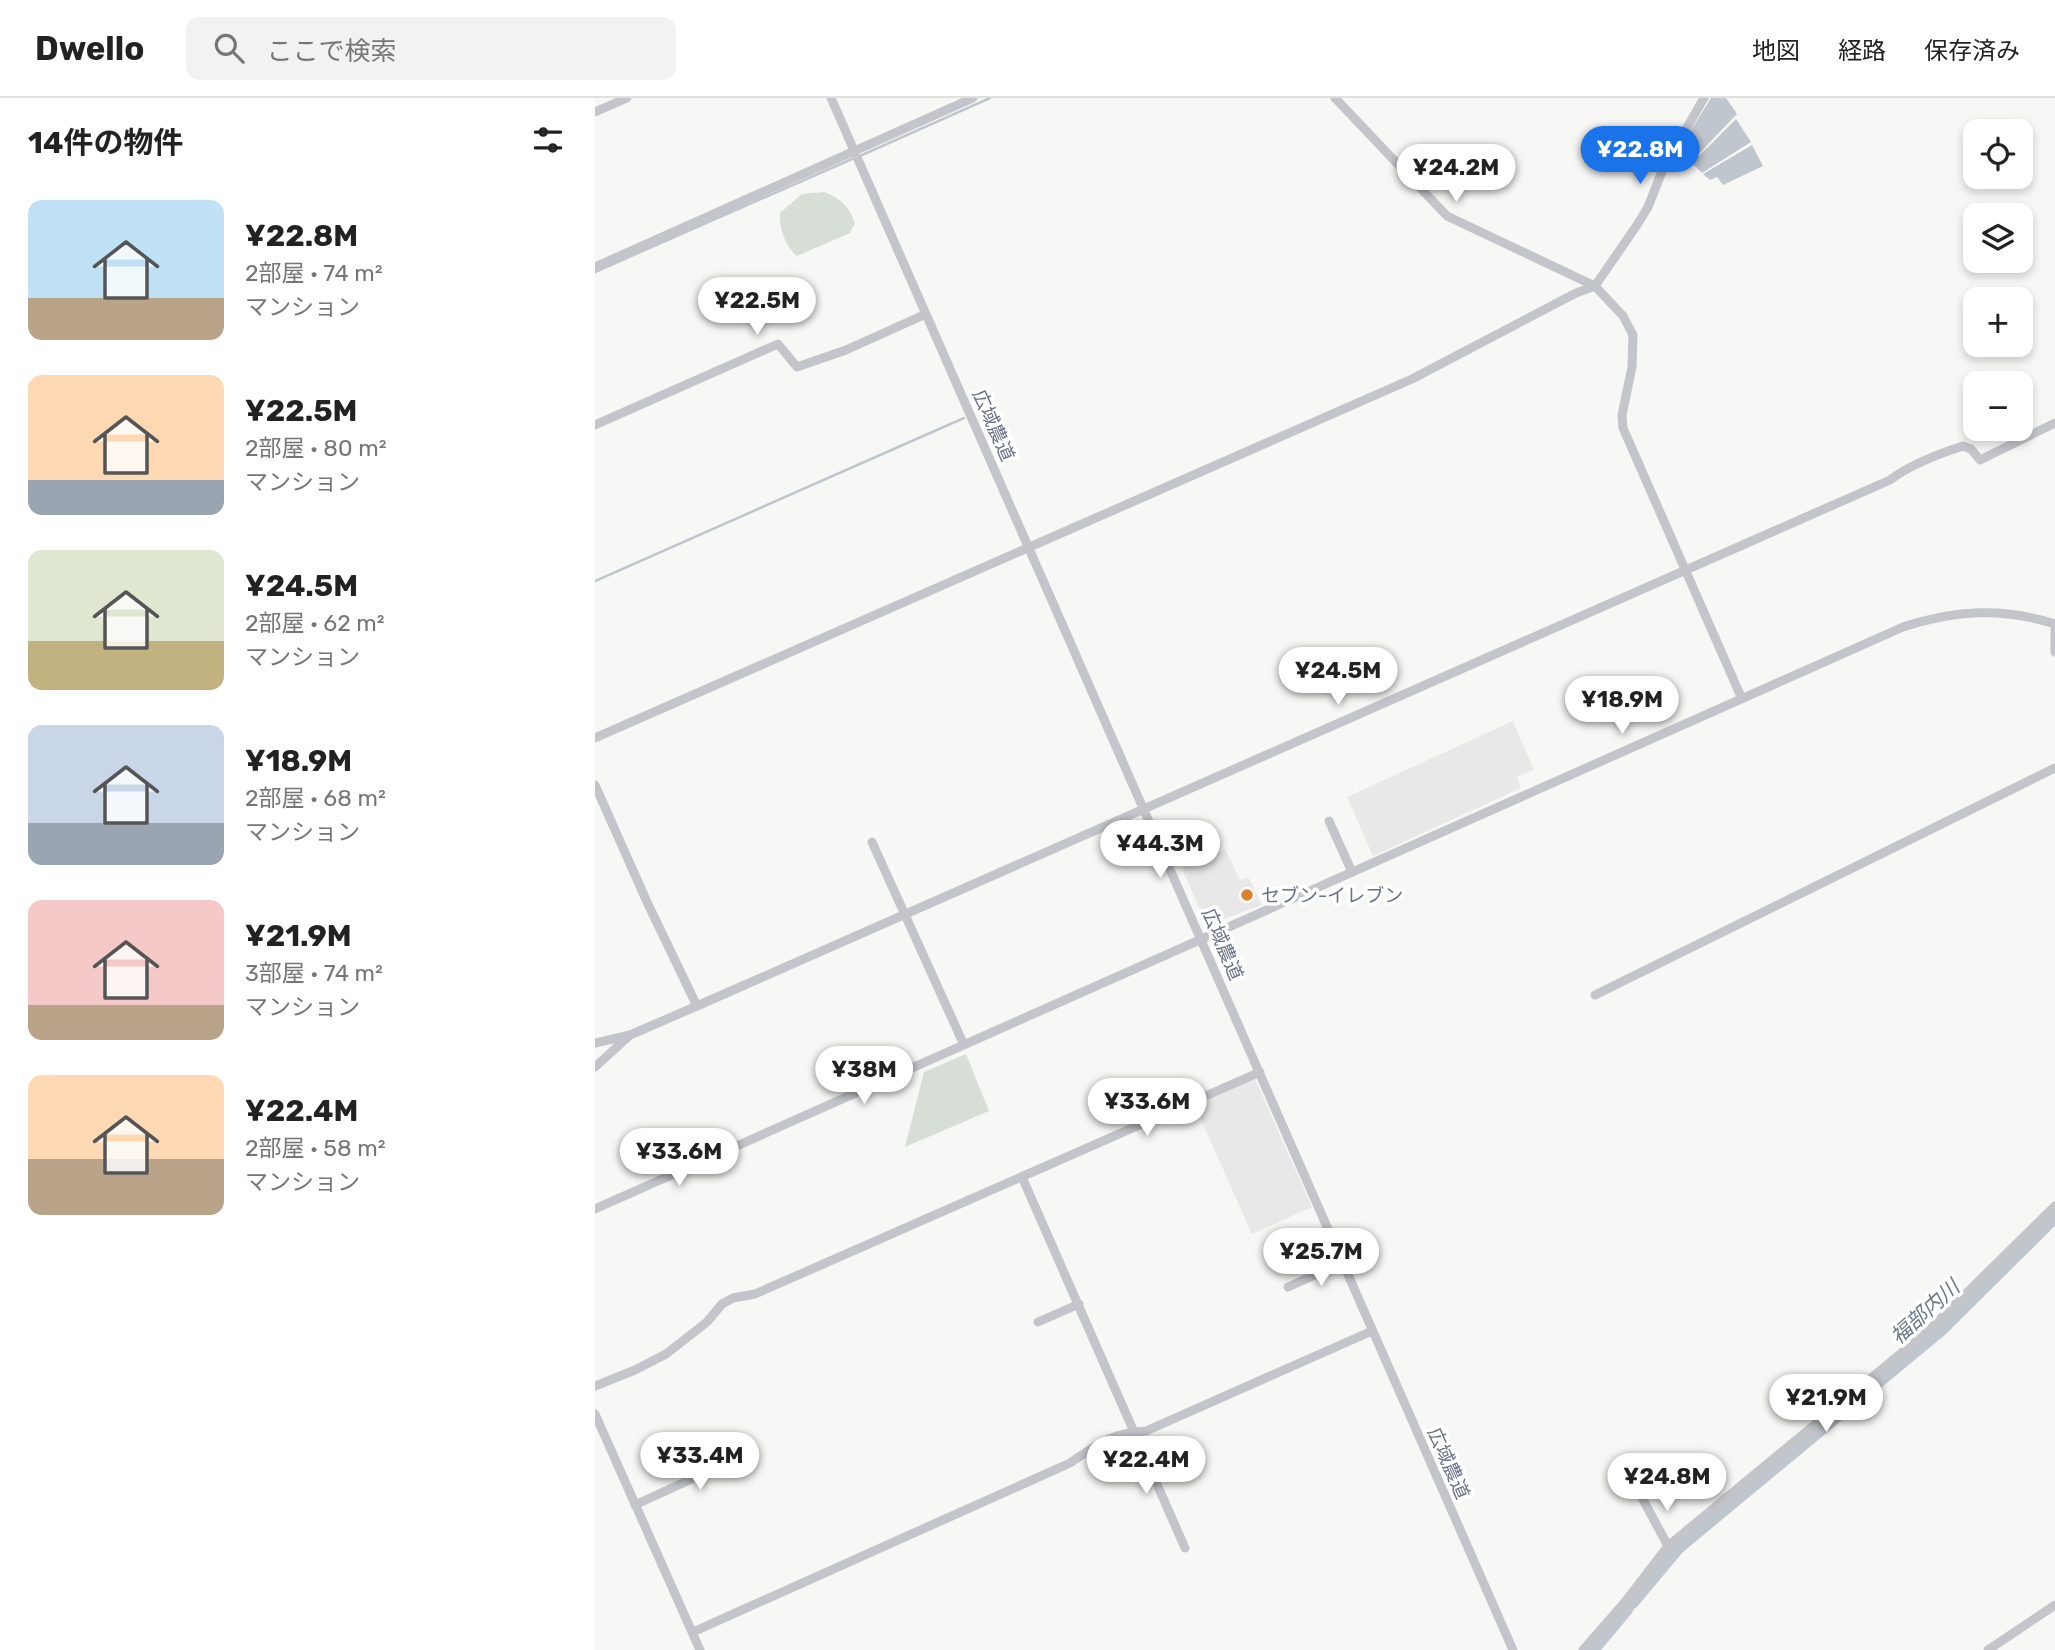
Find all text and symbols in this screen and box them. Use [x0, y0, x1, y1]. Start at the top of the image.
search box [186, 17, 676, 80]
text: Dwello [35, 29, 144, 68]
icon: search [210, 29, 248, 67]
text: ここで検索 [266, 36, 396, 67]
text: 地図 [1752, 37, 1800, 65]
text: 経路 [1838, 37, 1886, 65]
text: 保存済み [1924, 37, 2020, 65]
map controls [1963, 119, 2033, 441]
button: locate [1963, 119, 2033, 189]
icon: filters [529, 121, 567, 159]
text: 14件の物件 [28, 125, 183, 161]
pin: ¥22.8M [1583, 126, 1697, 186]
text: ¥22.8M [1597, 135, 1683, 163]
pin: ¥24.2M [1399, 144, 1513, 204]
text: ¥24.2M [1413, 153, 1499, 181]
button: layers [1963, 203, 2033, 273]
text: ¥22.8M [245, 218, 358, 254]
icon: home [84, 228, 168, 312]
text: 2部屋 · 74 m² [245, 259, 383, 287]
pin: ¥22.5M [700, 278, 814, 337]
text: ¥22.5M [714, 286, 800, 314]
button: + [1963, 287, 2033, 357]
text: マンション [245, 293, 360, 321]
button: − [1963, 371, 2033, 441]
street label: 広域農道 [968, 386, 1020, 465]
text: ¥22.5M [245, 393, 357, 429]
icon: home [84, 403, 168, 487]
text: 2部屋 · 80 m² [245, 434, 387, 462]
text: マンション [245, 468, 360, 496]
text: ¥24.5M [245, 568, 358, 604]
icon: home [84, 578, 168, 662]
text: 2部屋 · 62 m² [245, 609, 385, 637]
text: マンション [245, 643, 360, 671]
pin: ¥24.5M [1281, 648, 1395, 707]
text: ¥24.5M [1295, 656, 1381, 684]
pin: ¥18.9M [1565, 676, 1679, 736]
text: ¥18.9M [1581, 685, 1663, 713]
text: ¥18.9M [245, 743, 352, 779]
icon: home [84, 753, 168, 837]
text: 2部屋 · 68 m² [245, 784, 386, 812]
text: マンション [245, 818, 360, 846]
pin: ¥44.3M [1103, 820, 1217, 880]
text: ¥44.3M [1116, 829, 1204, 857]
place label: セブン-イレブン [1261, 884, 1403, 907]
marker: セブン-イレブン [1239, 887, 1255, 903]
street label: 広域農道 [1197, 905, 1248, 984]
text: ¥21.9M [245, 918, 351, 954]
icon: home [84, 928, 168, 1012]
text: 3部屋 · 74 m² [245, 959, 383, 987]
text: マンション [245, 993, 360, 1021]
pin: ¥38M [823, 1046, 905, 1106]
text: ¥38M [831, 1055, 897, 1083]
pin: ¥33.6M [1090, 1079, 1204, 1138]
text: ¥33.6M [1104, 1087, 1190, 1115]
text: ¥22.4M [245, 1093, 358, 1129]
icon: home [84, 1103, 168, 1187]
pin: ¥33.6M [622, 1128, 736, 1188]
text: 2部屋 · 58 m² [245, 1134, 386, 1162]
text: ¥33.6M [636, 1137, 722, 1165]
text: マンション [245, 1168, 360, 1196]
pin: ¥25.7M [1264, 1228, 1378, 1288]
text: ¥25.7M [1279, 1237, 1363, 1265]
water label: 福部内川 [1885, 1273, 1966, 1349]
pin: ¥21.9M [1769, 1374, 1883, 1434]
text: ¥21.9M [1785, 1383, 1867, 1411]
street label: 広域農道 [1423, 1424, 1475, 1503]
pin: ¥33.4M [643, 1432, 757, 1492]
pin: ¥22.4M [1089, 1436, 1203, 1496]
text: ¥33.4M [656, 1441, 744, 1469]
text: ¥22.4M [1103, 1445, 1189, 1473]
pin: ¥24.8M [1610, 1454, 1724, 1513]
text: ¥24.8M [1623, 1462, 1711, 1490]

